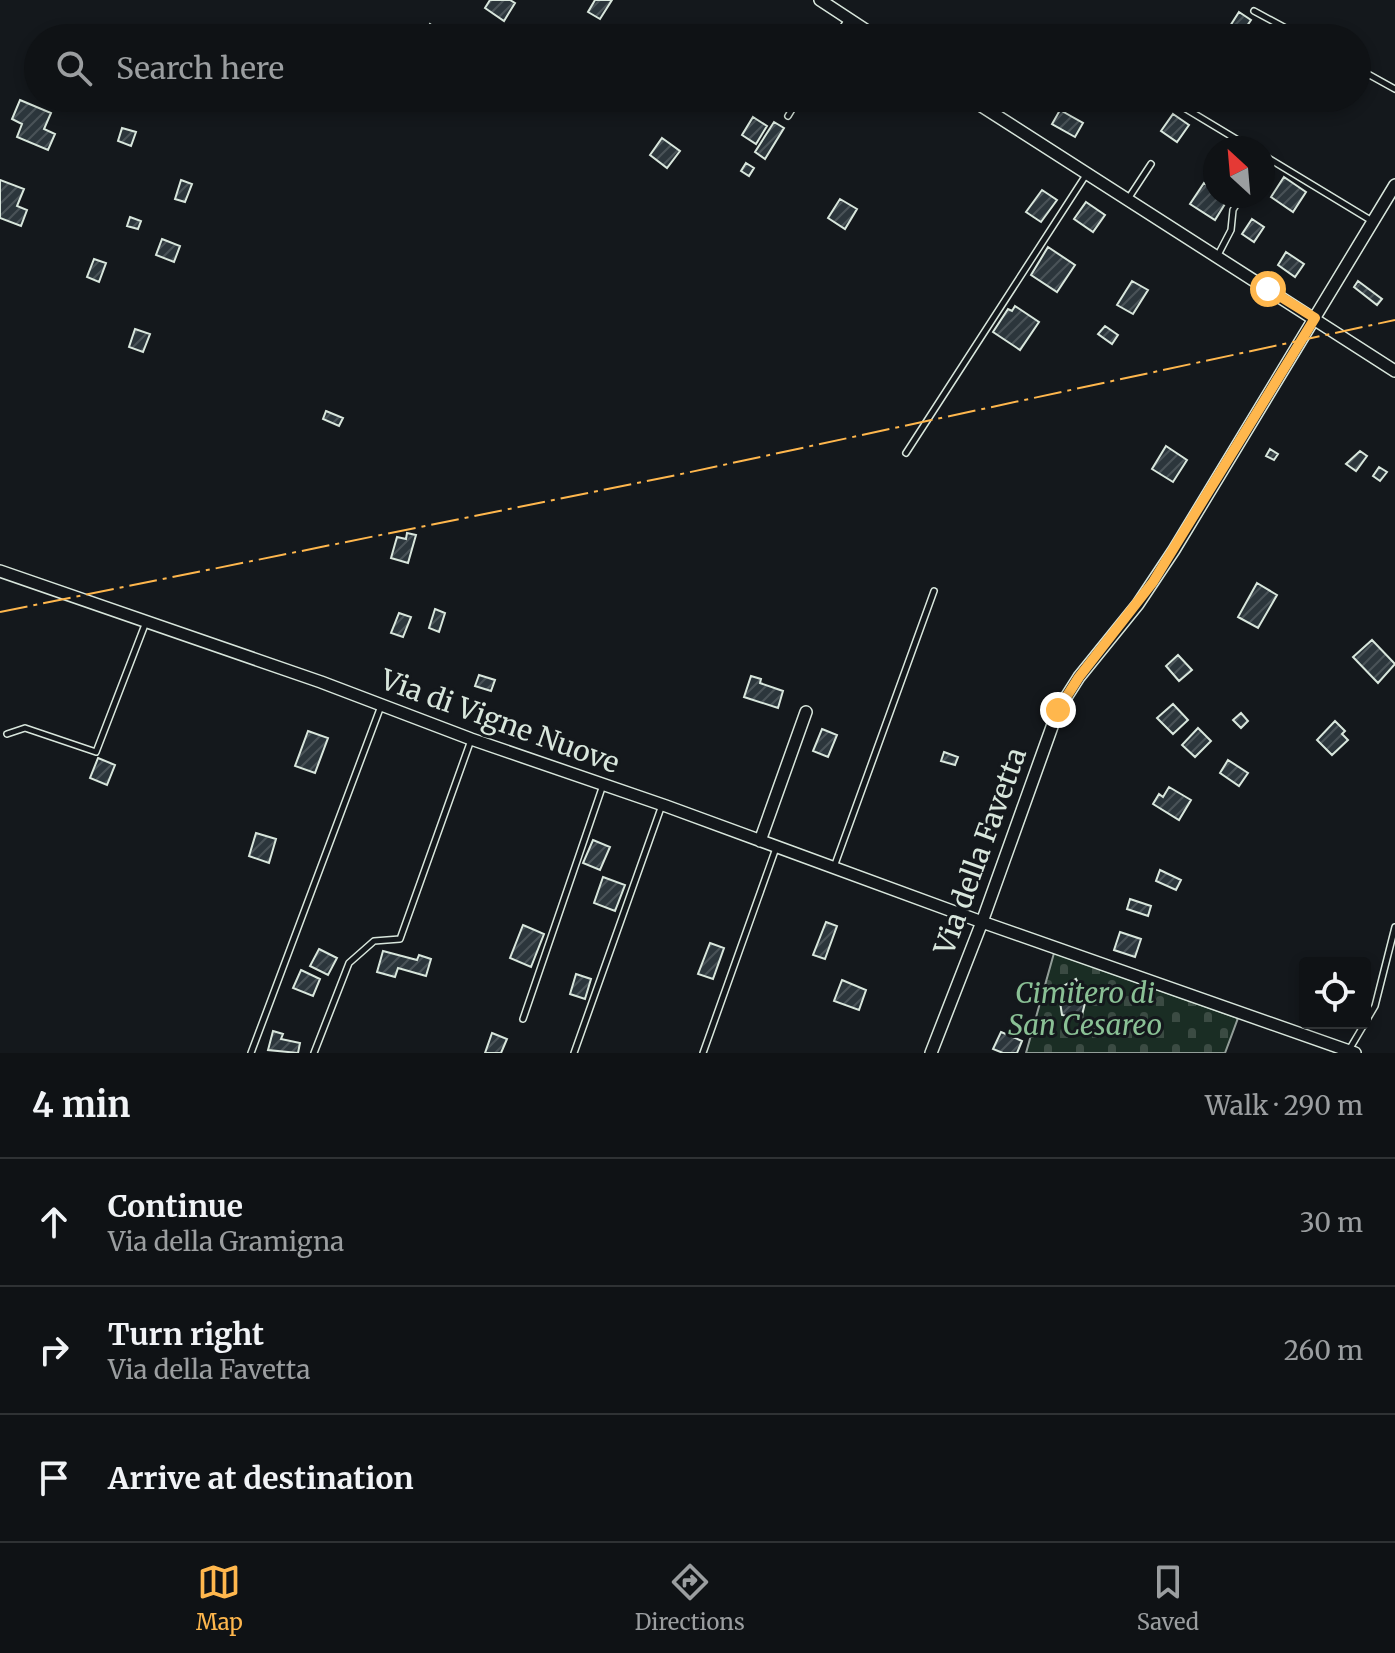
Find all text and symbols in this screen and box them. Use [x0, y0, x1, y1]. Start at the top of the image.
search box [24, 24, 1371, 112]
icon: search [52, 46, 96, 90]
text: Search here [116, 49, 284, 87]
north arrow [1203, 136, 1275, 208]
route start [1250, 271, 1286, 307]
street label: Via di Vigne Nuove [375, 661, 624, 781]
route end [1040, 692, 1076, 728]
street label: Via della Favetta [925, 742, 1034, 960]
map controls [1299, 957, 1371, 1029]
button: locate [1299, 957, 1371, 1029]
park label: Cimitero di San Cesareo [1008, 975, 1162, 1043]
text: 4 min [32, 1084, 130, 1126]
text: Walk · 290 m [1205, 1089, 1363, 1122]
text: Continue [108, 1187, 243, 1225]
icon: ahead [32, 1200, 76, 1244]
text: 30 m [1300, 1206, 1363, 1239]
text: Via della Gramigna [108, 1225, 344, 1258]
text: Turn right [108, 1315, 264, 1353]
icon: right [32, 1328, 76, 1372]
text: 260 m [1284, 1334, 1363, 1367]
text: Via della Favetta [108, 1353, 310, 1386]
icon: arrive [32, 1456, 76, 1500]
text: Arrive at destination [108, 1459, 414, 1497]
tab: Map [196, 1560, 243, 1636]
tab: Directions [635, 1560, 745, 1636]
tab: Saved [1137, 1560, 1199, 1636]

